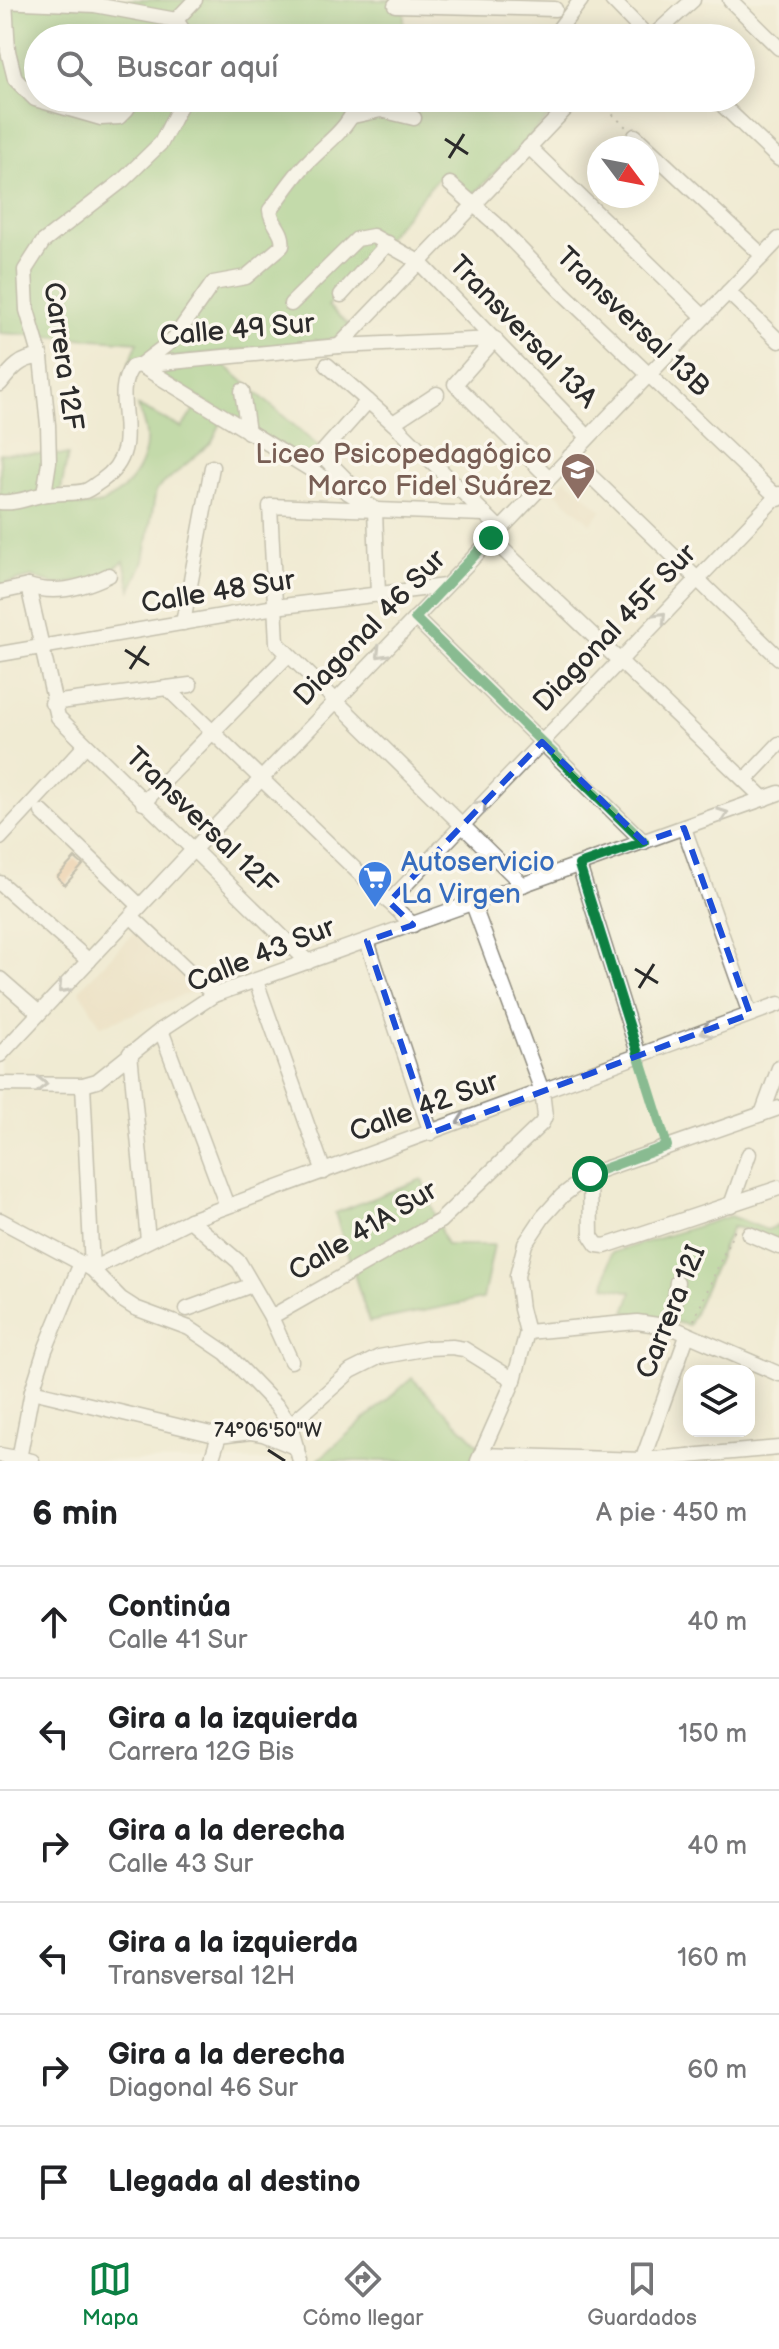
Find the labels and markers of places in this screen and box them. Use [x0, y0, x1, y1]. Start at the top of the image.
place label: Liceo Psicopedagógico Marco Fidel Suárez [255, 438, 553, 503]
school or university icon: Liceo Psicopedagógico Marco Fidel Suárez [559, 451, 597, 501]
place label: Autoservicio La Virgen [401, 846, 555, 911]
supermarket icon: Autoservicio La Virgen [356, 859, 394, 909]

